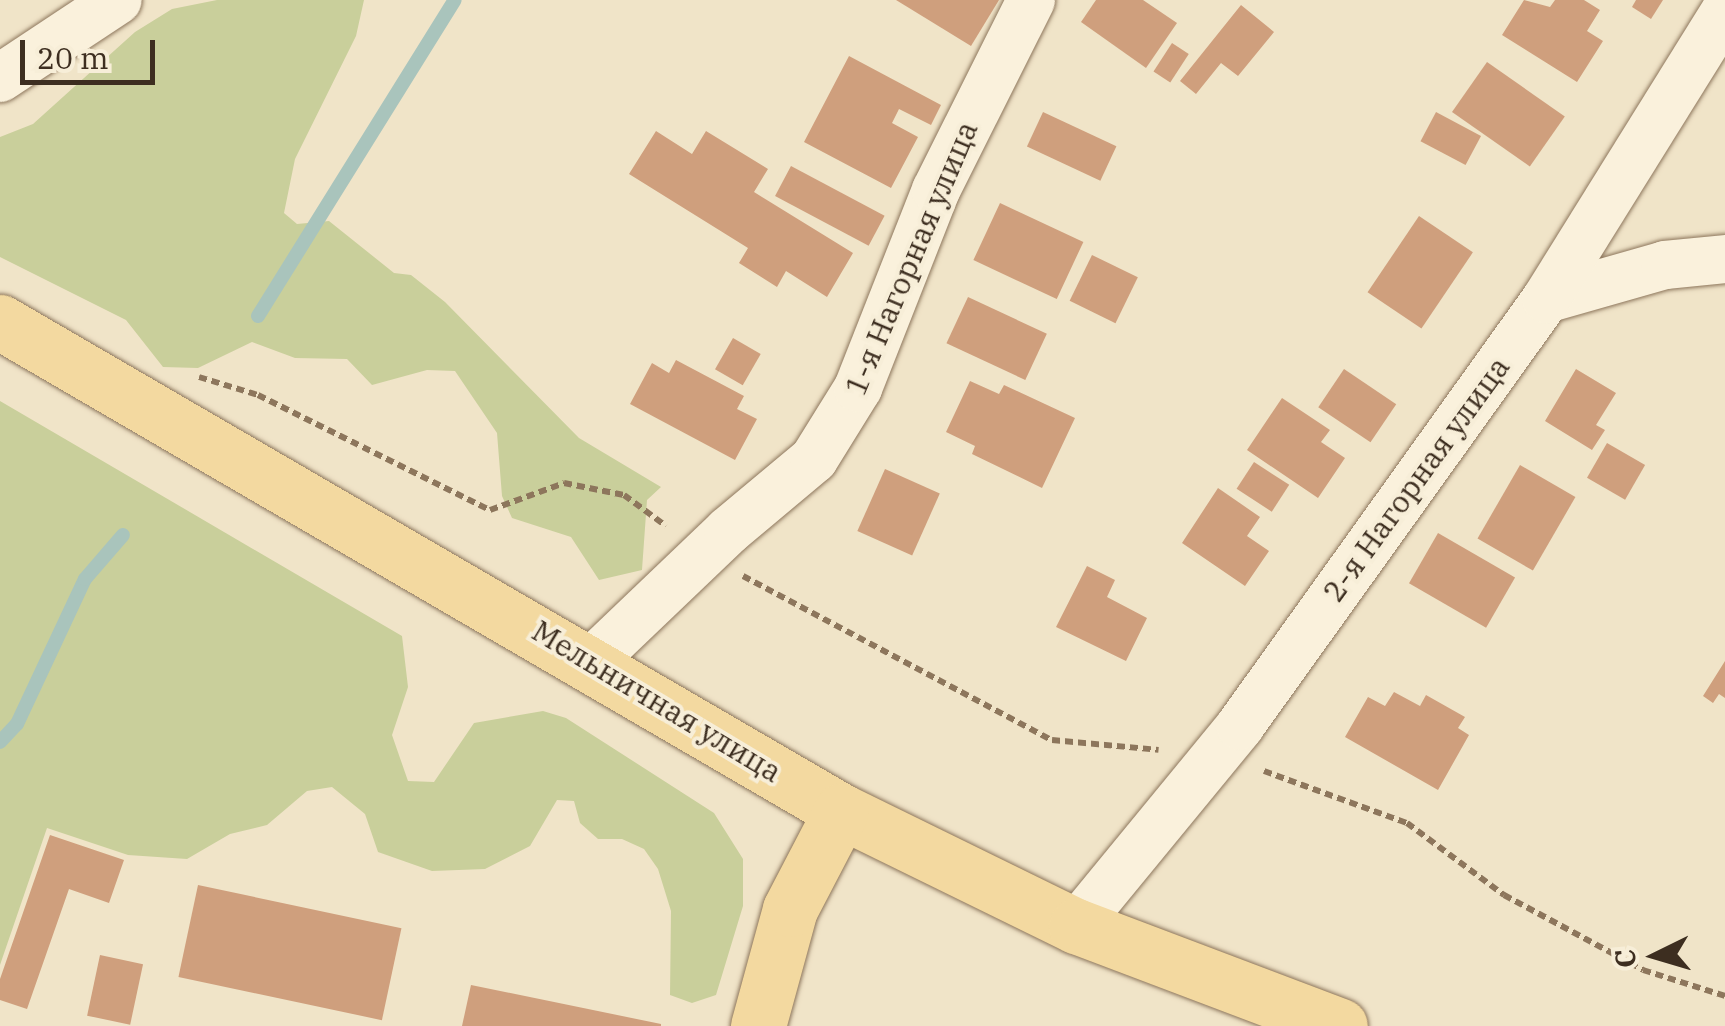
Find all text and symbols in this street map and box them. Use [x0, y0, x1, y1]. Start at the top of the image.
scale bar [25, 20, 160, 82]
text: 20 m [37, 38, 109, 77]
street label: 1-я Нагорная улица [837, 116, 985, 400]
street label: 2-я Нагорная улица [1315, 350, 1517, 608]
street label: Мельничная улица [526, 612, 788, 790]
north arrow [1605, 906, 1705, 1006]
text: С [1605, 948, 1644, 970]

